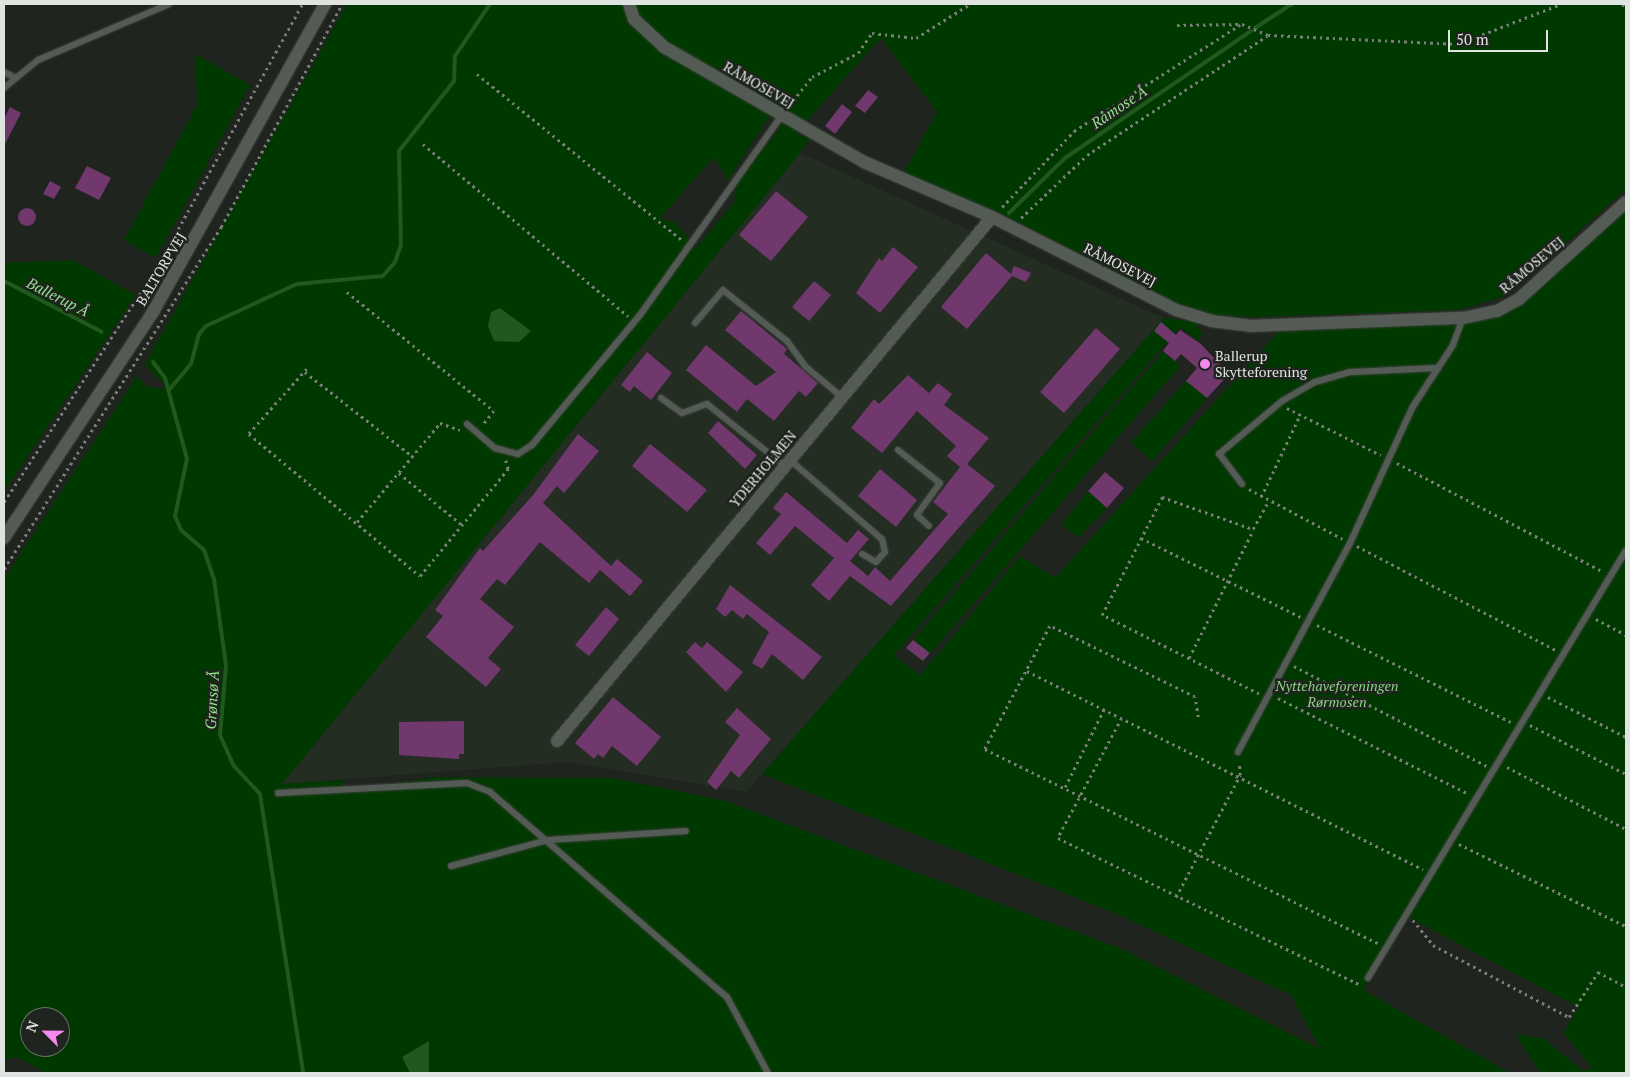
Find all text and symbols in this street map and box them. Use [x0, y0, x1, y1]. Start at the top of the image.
scale bar [1450, 20, 1550, 52]
text: 50 m [1456, 29, 1489, 49]
street label: RÅMOSEVEJ [721, 58, 797, 112]
water label: Råmose Å [1088, 82, 1150, 132]
street label: BALTORPVEJ [133, 229, 189, 309]
street label: RÅMOSEVEJ [1496, 233, 1568, 297]
street label: RÅMOSEVEJ [1081, 240, 1159, 290]
water label: Ballerup Å [24, 274, 92, 320]
place label: Ballerup Skytteforening [1215, 348, 1307, 381]
marker: Ballerup Skytteforening [1199, 358, 1211, 370]
street label: YDERHOLMEN [726, 427, 800, 511]
water label: Grønsø Å [201, 670, 223, 730]
park label: Nyttehaveforeningen Rørmosen [1275, 678, 1399, 710]
north arrow [20, 1007, 70, 1057]
text: N [21, 1018, 42, 1035]

